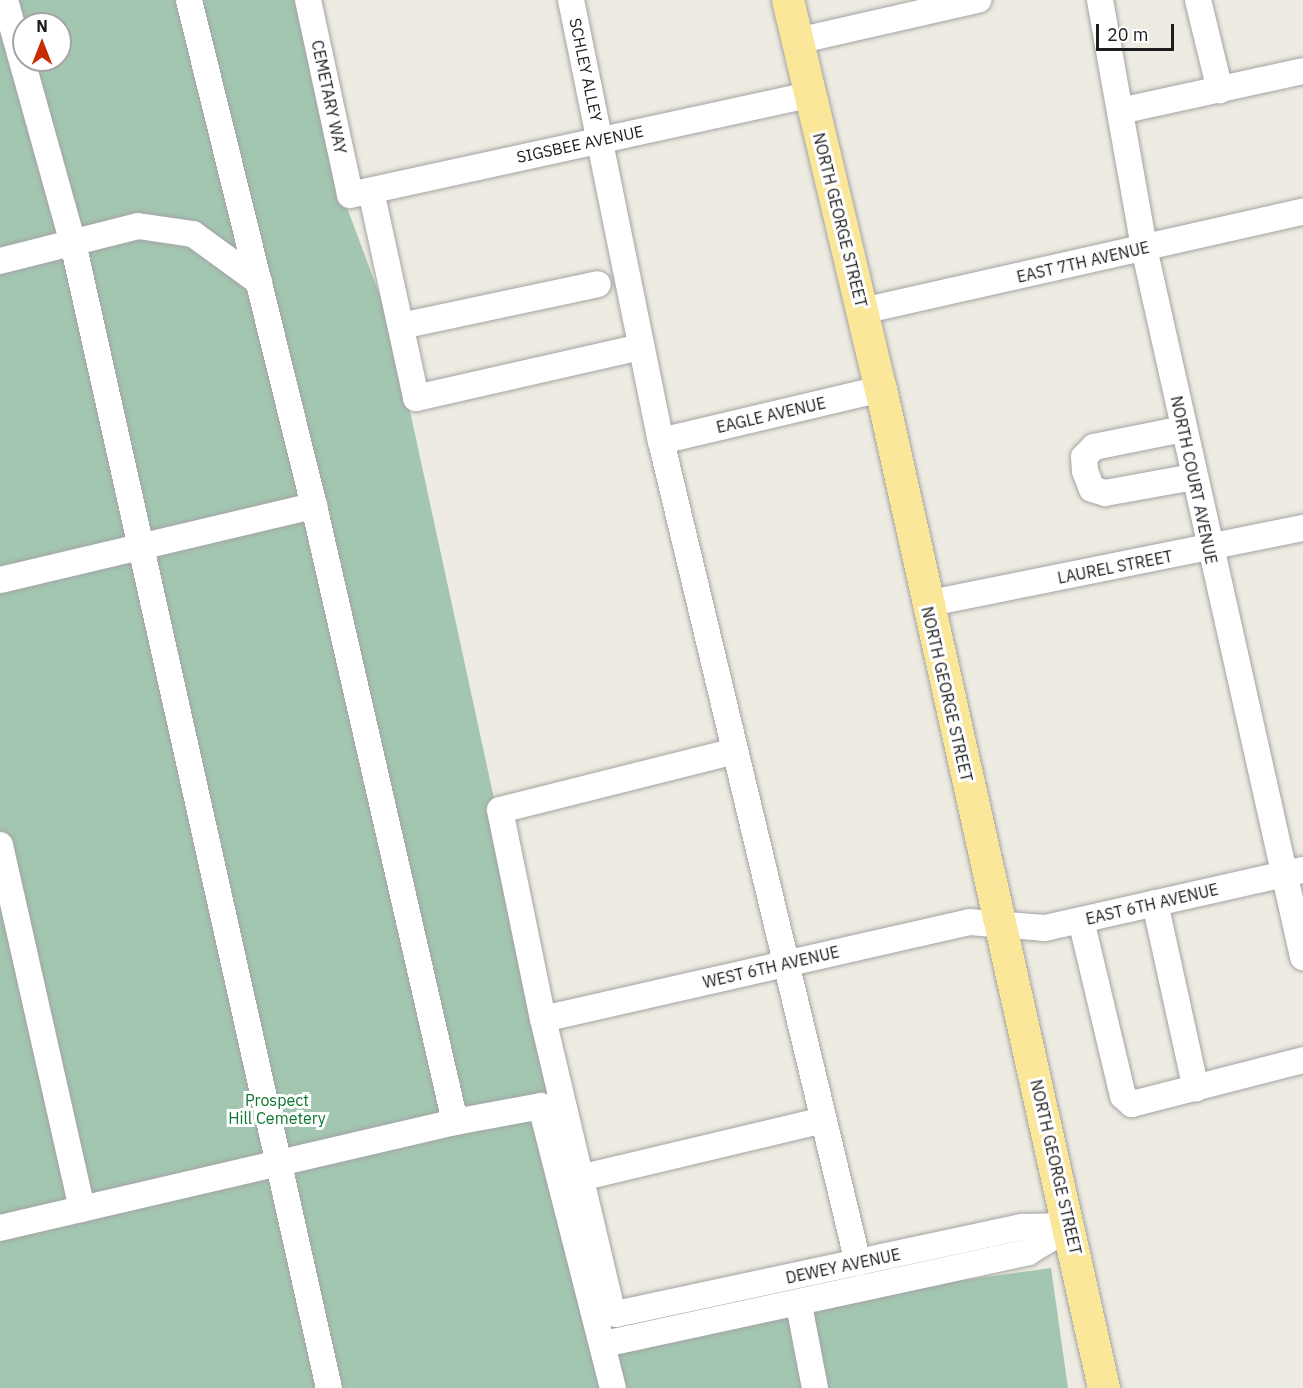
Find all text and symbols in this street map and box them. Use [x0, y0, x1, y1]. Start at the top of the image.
north arrow [12, 12, 72, 72]
scale bar [1099, 12, 1177, 50]
text: N [36, 16, 48, 36]
street label: SCHLEY ALLEY [566, 16, 606, 124]
text: 20 m [1107, 23, 1149, 46]
street label: CEMETARY WAY [308, 38, 350, 156]
street label: SIGSBEE AVENUE [515, 121, 645, 167]
street label: NORTH GEORGE STREET [809, 131, 871, 309]
street label: EAST 7TH AVENUE [1015, 237, 1151, 287]
street label: EAGLE AVENUE [714, 393, 828, 437]
street label: NORTH COURT AVENUE [1167, 394, 1221, 566]
street label: LAUREL STREET [1056, 546, 1174, 588]
street label: NORTH GEORGE STREET [918, 605, 976, 783]
street label: EAST 6TH AVENUE [1084, 879, 1220, 929]
street label: WEST 6TH AVENUE [701, 942, 841, 992]
street label: NORTH GEORGE STREET [1027, 1078, 1085, 1256]
park label: Prospect Hill Cemetery [228, 1090, 326, 1128]
street label: DEWEY AVENUE [784, 1244, 902, 1288]

